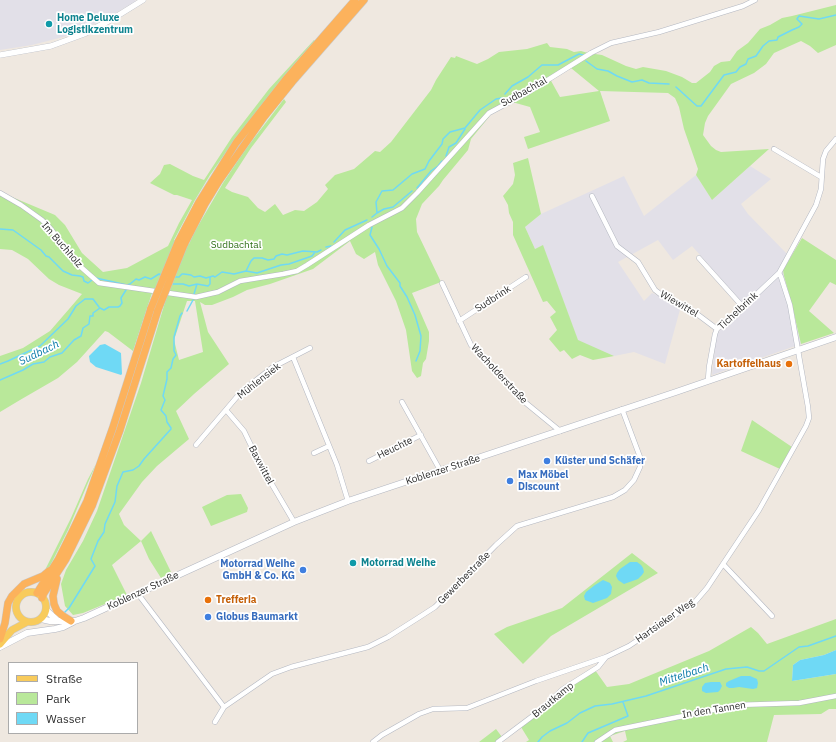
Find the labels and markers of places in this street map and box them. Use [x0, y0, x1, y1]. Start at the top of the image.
place label: Home Deluxe Logistikzentrum [57, 12, 133, 36]
marker: Home Deluxe Logistikzentrum [44, 19, 54, 29]
place label: Kartoffelhaus [716, 358, 781, 370]
marker: Kartoffelhaus [784, 359, 794, 369]
place label: Küster und Schäfer [555, 455, 645, 467]
marker: Küster und Schäfer [542, 456, 552, 466]
place label: Max Möbel Discount [518, 469, 568, 492]
marker: Max Möbel Discount [505, 476, 515, 486]
place label: Motorrad Weihe [361, 557, 436, 569]
place label: Motorrad Weihe GmbH & Co. KG [220, 558, 295, 582]
marker: Motorrad Weihe [348, 558, 358, 568]
marker: Motorrad Weihe GmbH & Co. KG [298, 565, 308, 575]
place label: Trefferia [216, 594, 256, 606]
marker: Trefferia [203, 595, 213, 605]
place label: Globus Baumarkt [216, 611, 298, 623]
marker: Globus Baumarkt [203, 612, 213, 622]

